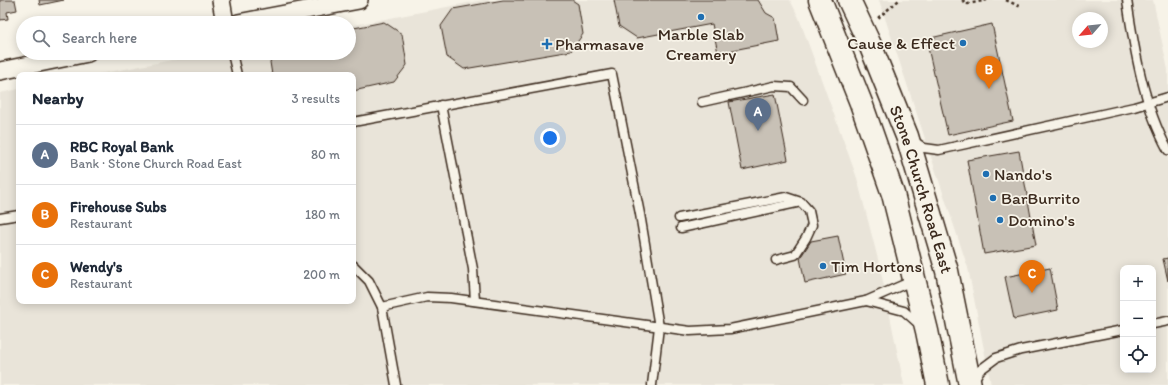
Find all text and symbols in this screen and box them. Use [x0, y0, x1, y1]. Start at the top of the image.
marker: Marble Slab Creamery [696, 12, 706, 22]
north arrow [1072, 12, 1108, 48]
search box [16, 16, 356, 60]
place label: Marble Slab Creamery [658, 24, 744, 64]
icon: search [30, 27, 52, 49]
text: Search here [62, 29, 137, 47]
place label: Cause & Effect [847, 33, 956, 53]
place label: Pharmasave [555, 34, 644, 54]
marker: Cause & Effect [958, 38, 968, 48]
marker: Pharmasave [542, 39, 552, 49]
pin: B [976, 56, 1002, 89]
text: Nearby [32, 88, 84, 108]
text: 3 results [291, 91, 340, 106]
pin: A [745, 98, 771, 131]
street label: Stone Church Road East [886, 102, 957, 276]
your location [540, 128, 560, 148]
text: RBC Royal Bank [70, 138, 174, 156]
text: A [41, 147, 49, 162]
text: 80 m [311, 147, 340, 162]
text: Bank · Stone Church Road East [70, 156, 242, 171]
place label: Nando's [994, 164, 1053, 184]
marker: Nando's [981, 169, 991, 179]
place label: BarBurrito [1001, 188, 1080, 208]
marker: BarBurrito [988, 193, 998, 203]
text: Firehouse Subs [70, 198, 167, 216]
text: B [41, 207, 49, 222]
text: 180 m [305, 207, 340, 222]
place label: Domino's [1008, 210, 1075, 230]
marker: Domino's [995, 215, 1005, 225]
text: Restaurant [70, 216, 132, 231]
place label: Tim Hortons [831, 256, 922, 276]
text: Wendy's [70, 258, 123, 276]
pin: C [1019, 260, 1045, 293]
marker: Tim Hortons [818, 261, 828, 271]
map controls [1120, 265, 1156, 373]
button: + [1120, 265, 1156, 301]
text: C [41, 267, 49, 282]
text: 200 m [303, 267, 340, 282]
text: Restaurant [70, 276, 132, 291]
button: − [1120, 301, 1156, 337]
button: locate [1120, 337, 1156, 373]

